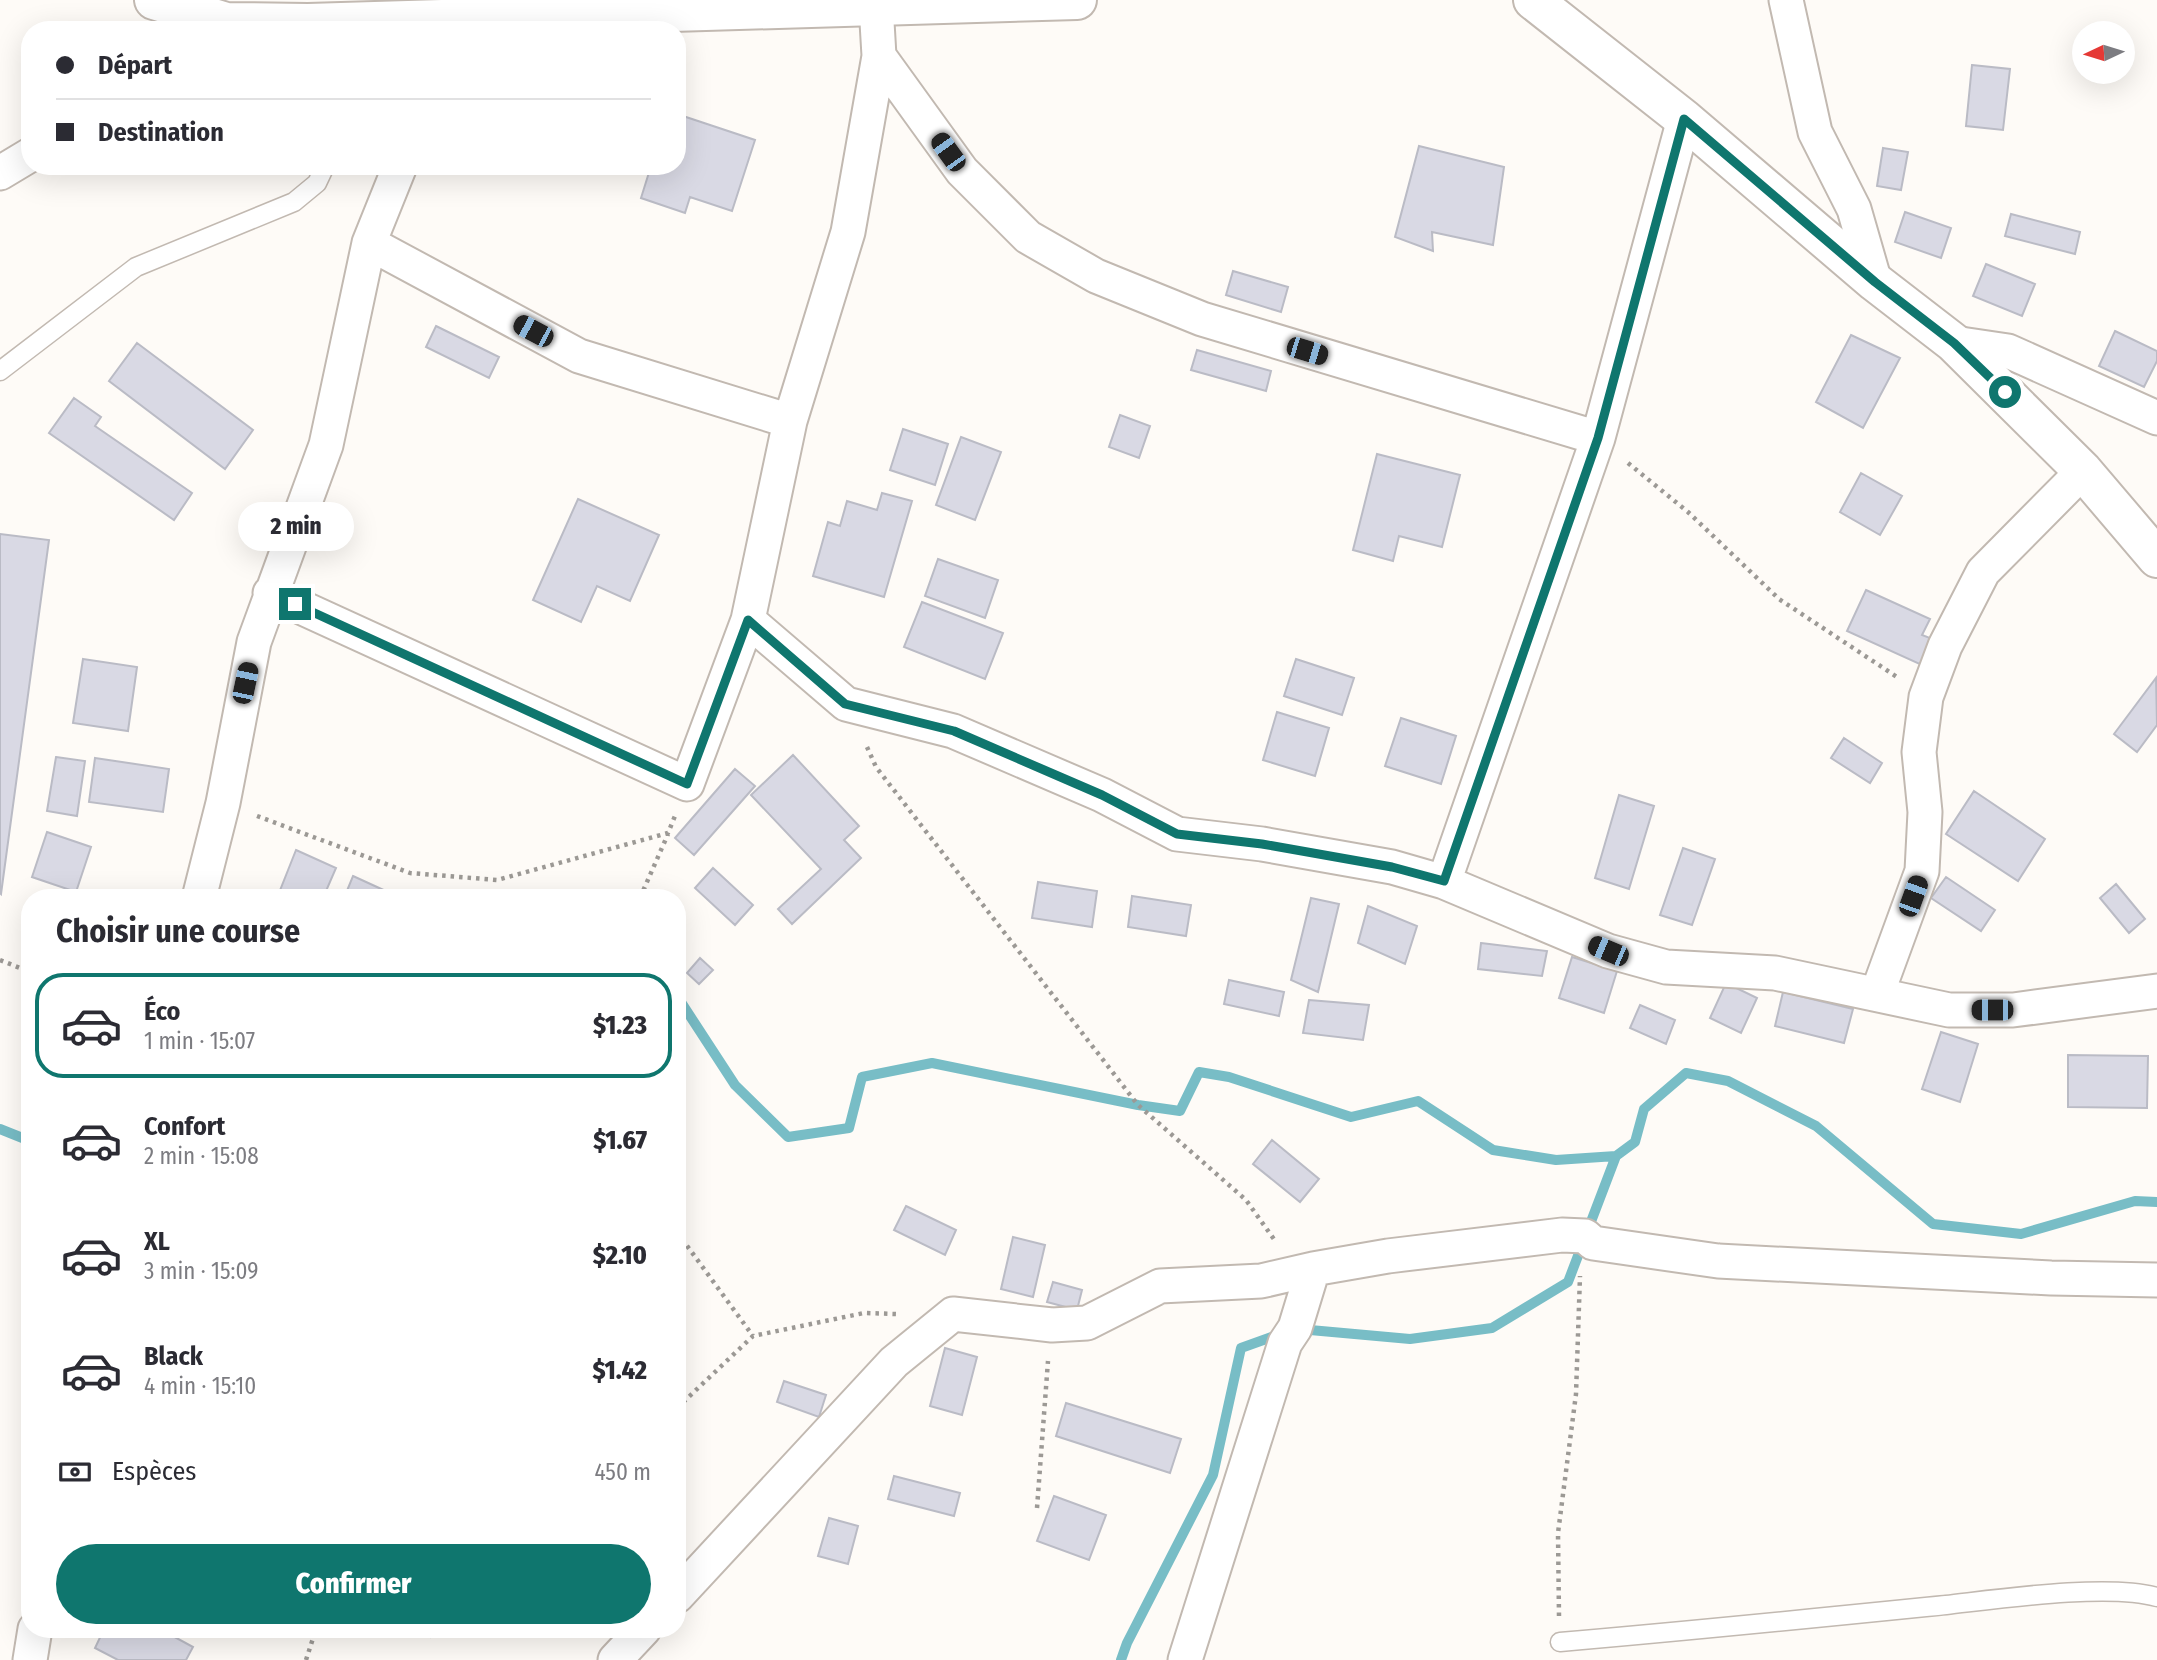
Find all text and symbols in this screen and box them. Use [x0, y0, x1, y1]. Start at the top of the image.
north arrow [2072, 21, 2135, 84]
map controls [2072, 21, 2135, 84]
text: Départ [98, 50, 172, 81]
text: Destination [98, 117, 224, 148]
car [928, 129, 969, 175]
car [510, 312, 557, 350]
car [1284, 335, 1331, 367]
route start [1989, 376, 2021, 408]
callout: 2 min [237, 503, 353, 552]
text: 2 min [271, 512, 321, 540]
route end [279, 588, 311, 620]
car [231, 660, 260, 706]
car [1896, 873, 1931, 919]
text: Choisir une course [56, 912, 300, 950]
car [1585, 933, 1632, 969]
icon: car [60, 994, 123, 1057]
text: Éco [144, 996, 181, 1027]
car [1972, 1000, 2014, 1021]
text: $1.23 [593, 1010, 647, 1041]
text: 1 min · 15:07 [144, 1027, 255, 1055]
icon: car [60, 1109, 123, 1172]
text: Confort [144, 1111, 225, 1142]
text: $1.67 [593, 1125, 647, 1156]
text: 2 min · 15:08 [144, 1142, 259, 1170]
icon: car [60, 1224, 123, 1287]
text: XL [144, 1226, 170, 1257]
text: $2.10 [593, 1240, 647, 1271]
text: 3 min · 15:09 [144, 1257, 258, 1285]
icon: car [60, 1339, 123, 1402]
text: Black [144, 1341, 203, 1372]
text: $1.42 [593, 1355, 647, 1386]
text: 4 min · 15:10 [144, 1372, 256, 1400]
icon: cash [56, 1453, 94, 1491]
text: Espèces [112, 1456, 196, 1487]
text: 450 m [594, 1458, 651, 1486]
button: Confirmer [56, 1544, 651, 1624]

